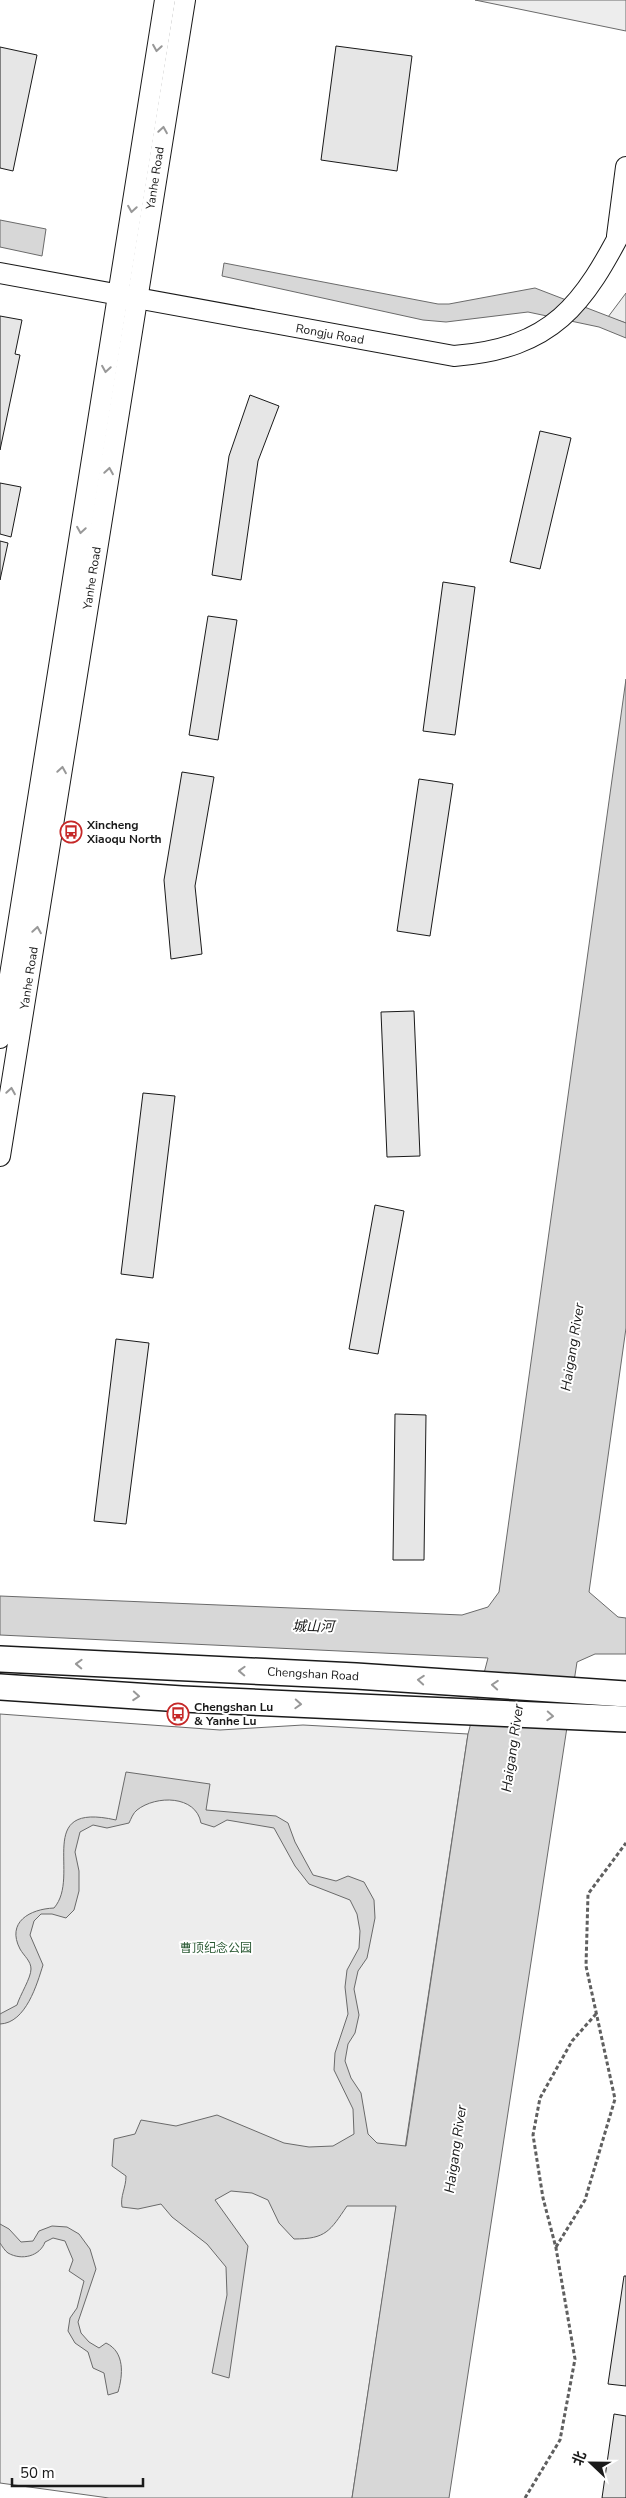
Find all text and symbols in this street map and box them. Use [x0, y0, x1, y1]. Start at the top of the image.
one-way arrow [153, 44, 163, 53]
one-way arrow [158, 126, 168, 135]
street label: Yanhe Road [142, 145, 168, 212]
one-way arrow [127, 205, 138, 213]
street label: Rongju Road [295, 320, 365, 348]
one-way arrow [102, 365, 112, 373]
one-way arrow [103, 467, 113, 475]
one-way arrow [76, 525, 86, 534]
street label: Yanhe Road [79, 545, 105, 612]
one-way arrow [57, 766, 67, 774]
place label: Xincheng Xiaoqu North [86, 817, 162, 847]
bus stop icon: Xincheng Xiaoqu North [59, 820, 83, 844]
one-way arrow [31, 926, 41, 935]
street label: Yanhe Road [16, 945, 42, 1012]
one-way arrow [5, 1086, 15, 1095]
water label: Haigang River [556, 1301, 589, 1392]
water label: 城山河 [292, 1617, 337, 1636]
one-way arrow [75, 1659, 83, 1670]
street label: Chengshan Road [267, 1664, 359, 1684]
one-way arrow [237, 1666, 245, 1676]
one-way arrow [417, 1675, 425, 1686]
one-way arrow [491, 1680, 499, 1691]
one-way arrow [132, 1690, 140, 1701]
place label: Chengshan Lu & Yanhe Lu [194, 1699, 273, 1729]
one-way arrow [295, 1699, 303, 1709]
bus stop icon: Chengshan Lu & Yanhe Lu [166, 1702, 190, 1726]
water label: Haigang River [497, 1702, 528, 1793]
one-way arrow [546, 1711, 554, 1721]
park label: 曹顶纪念公园 [180, 1940, 252, 1956]
water label: Haigang River [440, 2103, 471, 2194]
north arrow [566, 2438, 616, 2488]
text: 北 [568, 2448, 591, 2468]
scale bar [12, 2456, 144, 2488]
text: 50 m [20, 2463, 55, 2483]

